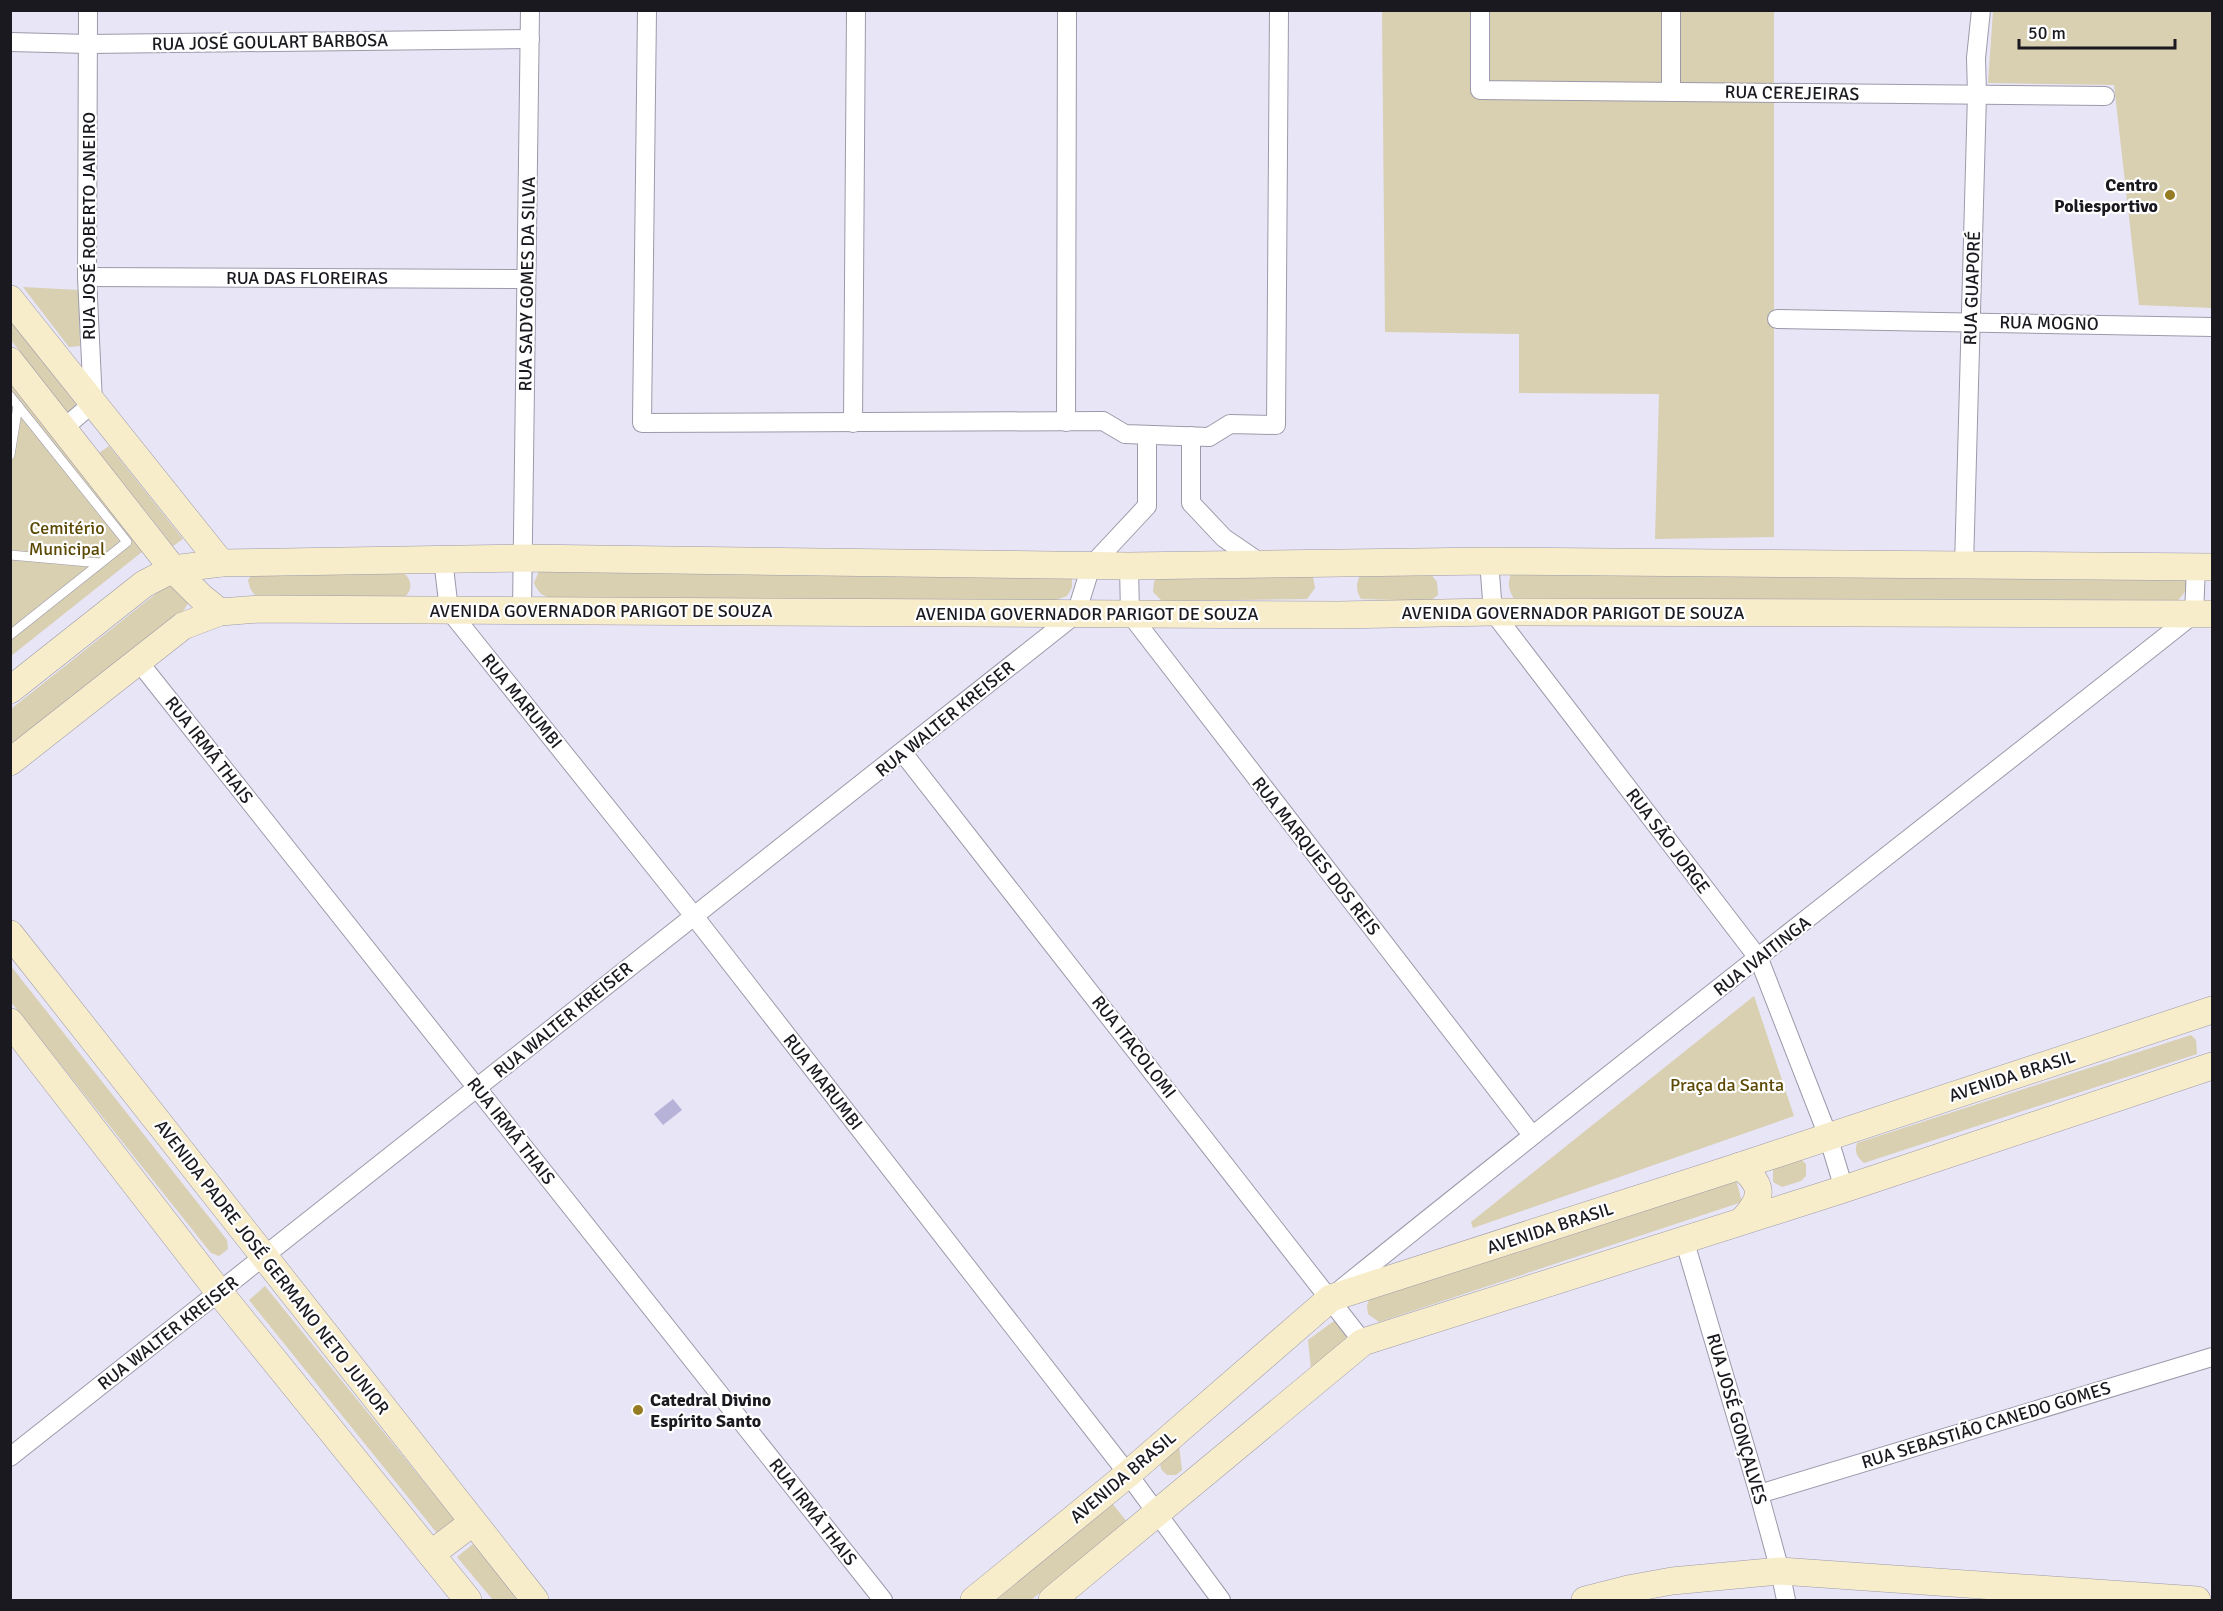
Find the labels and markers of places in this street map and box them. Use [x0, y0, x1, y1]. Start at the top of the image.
place label: Centro Poliesportivo [2054, 174, 2158, 217]
marker: Centro Poliesportivo [2163, 188, 2177, 202]
place label: Catedral Divino Espírito Santo [650, 1389, 771, 1432]
marker: Catedral Divino Espírito Santo [631, 1403, 645, 1417]

